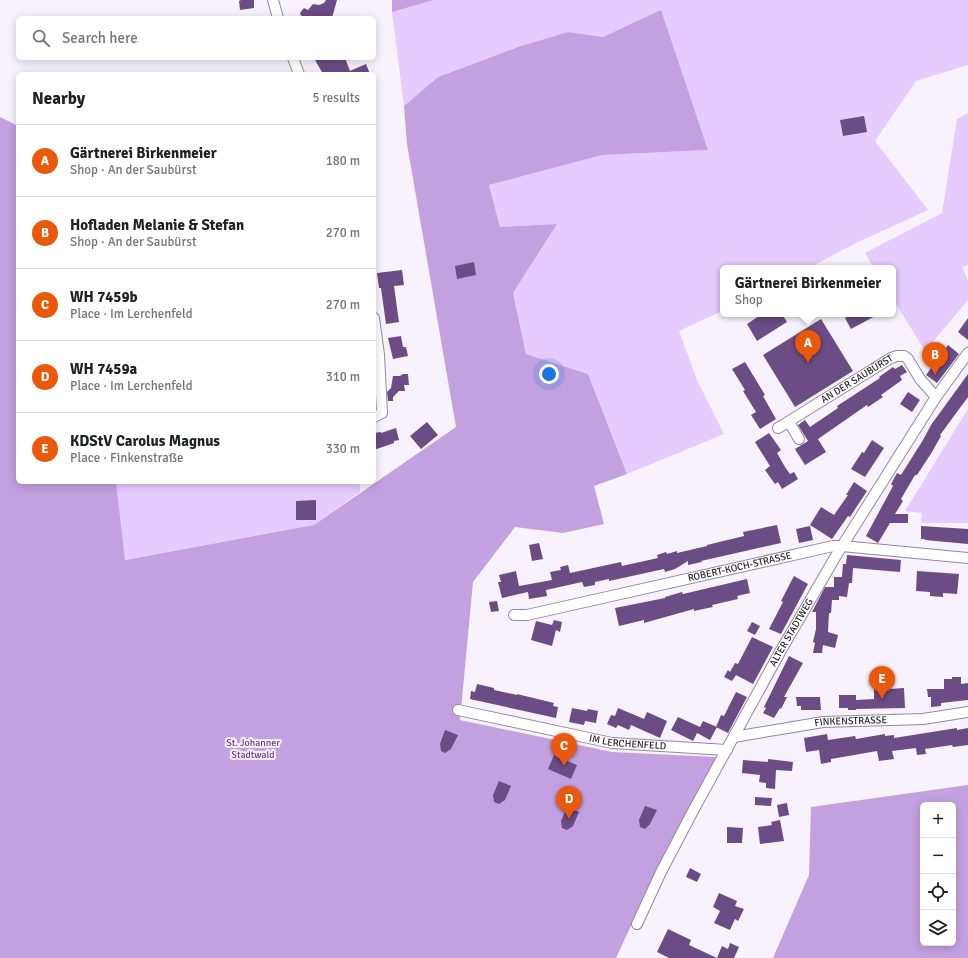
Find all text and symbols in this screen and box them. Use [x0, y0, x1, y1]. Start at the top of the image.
search box [16, 16, 376, 60]
icon: search [30, 27, 52, 49]
text: Search here [62, 29, 138, 47]
text: Nearby [32, 88, 85, 109]
text: 5 results [312, 90, 360, 106]
text: Gärtnerei Birkenmeier [70, 144, 217, 162]
text: A [41, 153, 49, 169]
text: 180 m [326, 153, 360, 169]
text: Shop · An der Saubürst [70, 162, 196, 178]
text: Hofladen Melanie & Stefan [70, 216, 244, 234]
text: B [41, 225, 49, 241]
text: 270 m [326, 225, 360, 241]
text: Shop · An der Saubürst [70, 234, 196, 250]
popup [720, 265, 896, 317]
text: Gärtnerei Birkenmeier [735, 274, 881, 292]
text: WH 7459b [70, 288, 138, 306]
text: Shop [735, 292, 763, 308]
text: C [41, 297, 49, 313]
text: 270 m [326, 297, 360, 313]
text: Place · Im Lerchenfeld [70, 306, 193, 322]
pin: A [795, 330, 821, 363]
pin: B [922, 342, 948, 375]
street label: AN DER SAUBÜRST [819, 352, 895, 406]
text: WH 7459a [70, 360, 137, 378]
your location [539, 364, 559, 384]
text: D [41, 369, 49, 385]
text: 310 m [326, 369, 360, 385]
text: Place · Im Lerchenfeld [70, 378, 193, 394]
text: KDStV Carolus Magnus [70, 432, 220, 450]
text: E [41, 441, 49, 457]
text: 330 m [326, 441, 360, 457]
text: Place · Finkenstraße [70, 450, 183, 466]
street label: ROBERT-KOCH-STRASSE [687, 549, 793, 585]
street label: ALTER STADTWEG [767, 596, 816, 669]
pin: E [869, 666, 895, 699]
street label: FINKENSTRASSE [814, 714, 887, 729]
street label: IM LERCHENFELD [588, 732, 667, 752]
pin: C [551, 733, 577, 766]
park label: St. Johanner Stadtwald [226, 737, 280, 761]
pin: D [556, 786, 582, 819]
map controls [920, 802, 956, 946]
button: + [920, 802, 956, 838]
button: − [920, 838, 956, 874]
button: locate [920, 874, 956, 910]
button: layers [920, 910, 956, 946]

